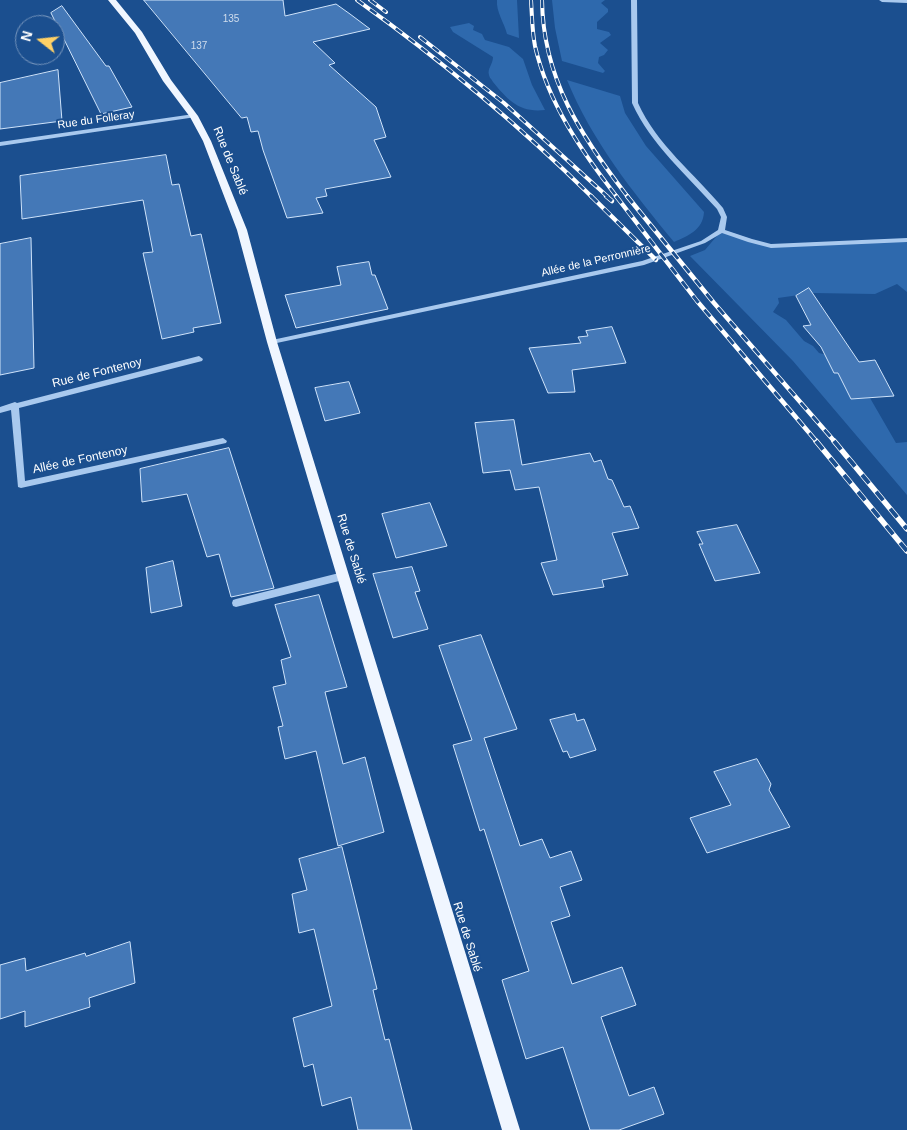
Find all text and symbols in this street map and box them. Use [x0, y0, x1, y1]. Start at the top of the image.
house number: 135 [223, 13, 239, 25]
north arrow [15, 15, 65, 65]
text: N [17, 29, 36, 43]
house number: 137 [191, 40, 207, 52]
street label: Rue du Folleray [57, 108, 135, 132]
street label: Rue de Sablé [210, 125, 250, 197]
street label: Allée de la Perronnière [540, 242, 652, 280]
street label: Rue de Fontenoy [51, 355, 143, 391]
street label: Allée de Fontenoy [31, 443, 129, 477]
street label: Rue de Sablé [333, 512, 369, 586]
street label: Rue de Sablé [449, 900, 485, 974]

